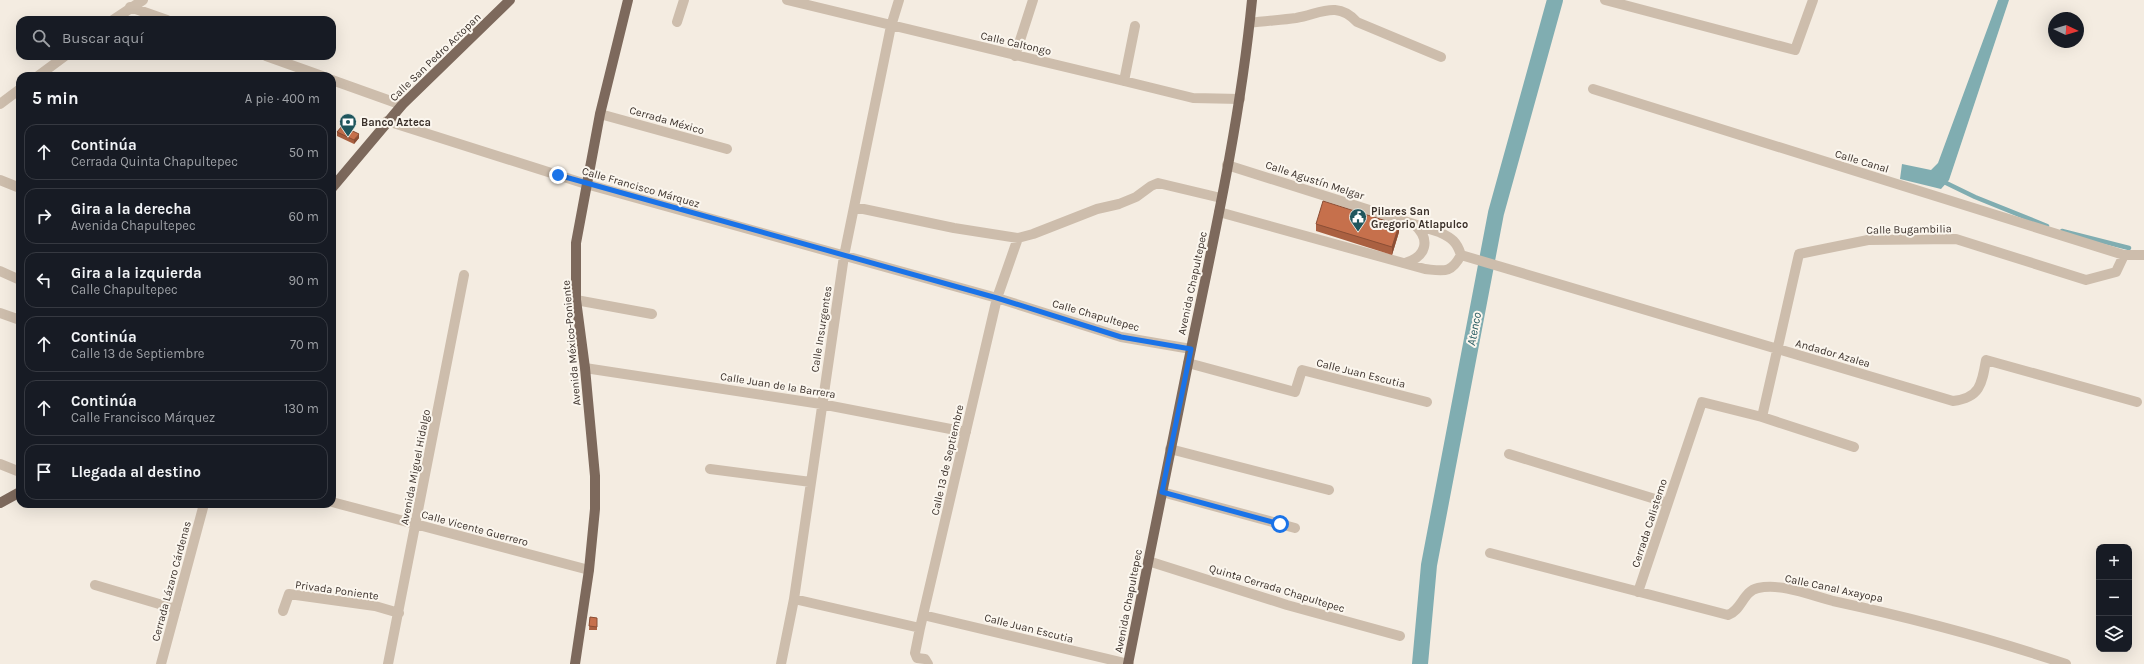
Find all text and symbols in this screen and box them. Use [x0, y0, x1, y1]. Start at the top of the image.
street label: Calle San Pedro Actopan [387, 11, 483, 104]
north arrow [2048, 12, 2084, 48]
search box [16, 16, 336, 60]
icon: search [30, 27, 52, 49]
text: Buscar aquí [62, 29, 144, 47]
street label: Calle Caltongo [979, 29, 1052, 58]
text: 5 min [32, 88, 79, 108]
text: A pie · 400 m [245, 91, 320, 106]
street label: Cerrada México [628, 104, 706, 137]
bank icon: Banco Azteca [338, 112, 358, 137]
place label: Banco Azteca [361, 116, 431, 129]
text: Continúa [71, 136, 137, 154]
icon: ahead [33, 141, 55, 163]
text: 50 m [289, 145, 319, 160]
street label: Calle Canal [1833, 147, 1890, 176]
text: Cerrada Quinta Chapultepec [71, 154, 238, 169]
street label: Calle Agustín Melgar [1264, 158, 1366, 203]
street label: Calle Francisco Márquez [580, 164, 701, 211]
route end [549, 166, 567, 184]
text: Gira a la derecha [71, 200, 191, 218]
icon: right [33, 205, 55, 227]
place label: Pilares San Gregorio Atlapulco [1371, 205, 1468, 231]
public building icon: Pilares San Gregorio Atlapulco [1348, 207, 1368, 232]
text: 60 m [289, 209, 319, 224]
text: Avenida Chapultepec [71, 218, 196, 233]
street label: Calle Bugambilia [1866, 222, 1952, 237]
street label: Avenida Chapultepec [1175, 230, 1210, 336]
text: Gira a la izquierda [71, 264, 202, 282]
icon: left [33, 269, 55, 291]
text: 90 m [288, 273, 319, 288]
street label: Avenida México-Poniente [560, 279, 583, 406]
text: Calle Chapultepec [71, 282, 178, 297]
street label: Calle Insurgentes [808, 285, 835, 373]
street label: Calle Chapultepec [1051, 297, 1141, 334]
water label: Atenco [1464, 311, 1484, 347]
text: Continúa [71, 328, 137, 346]
icon: ahead [33, 333, 55, 355]
text: 70 m [290, 337, 319, 352]
street label: Andador Azalea [1794, 337, 1872, 370]
text: Calle 13 de Septiembre [71, 346, 205, 361]
street label: Calle Juan Escutia [1315, 356, 1407, 391]
street label: Calle Juan de la Barrera [719, 370, 837, 401]
text: Continúa [71, 392, 137, 410]
icon: ahead [33, 397, 55, 419]
text: 130 m [284, 401, 319, 416]
street label: Calle 13 de Septiembre [928, 403, 967, 517]
street label: Avenida Miguel Hidalgo [398, 408, 433, 526]
text: Calle Francisco Márquez [71, 410, 215, 425]
icon: arrive [33, 461, 55, 483]
text: Llegada al destino [71, 463, 201, 481]
street label: Cerrada Calistemo [1629, 477, 1670, 569]
street label: Calle Vicente Guerrero [420, 508, 530, 549]
route start [1271, 515, 1289, 533]
street label: Cerrada Lázaro Cárdenas [149, 519, 194, 643]
map controls [2096, 544, 2132, 652]
button: + [2096, 544, 2132, 580]
street label: Avenida Chapultepec [1112, 548, 1145, 654]
street label: Quinta Cerrada Chapultepec [1207, 562, 1347, 615]
street label: Calle Canal Axayopa [1784, 572, 1884, 605]
street label: Privada Poniente [294, 578, 380, 603]
button: − [2096, 580, 2132, 616]
street label: Calle Juan Escutia [983, 611, 1075, 646]
button: layers [2096, 616, 2132, 652]

